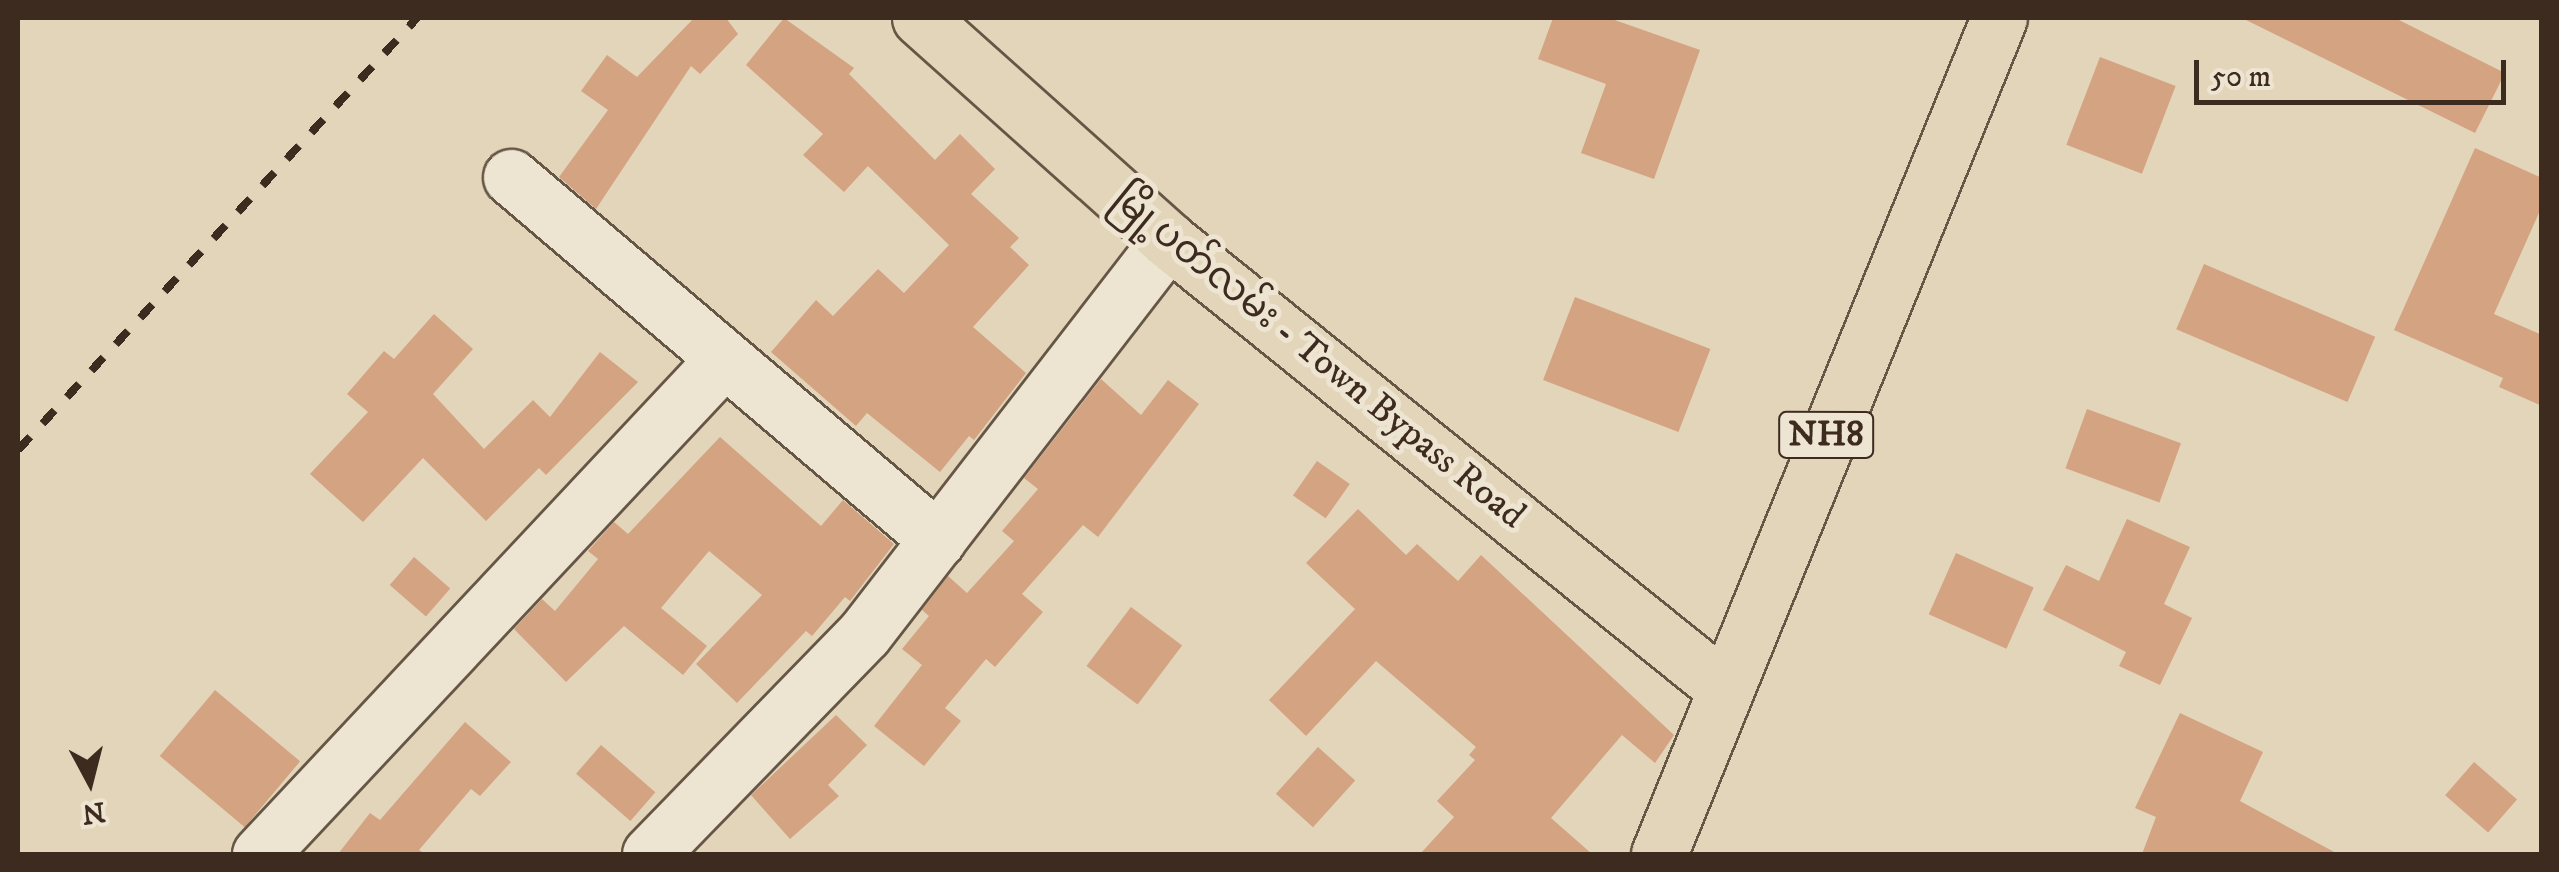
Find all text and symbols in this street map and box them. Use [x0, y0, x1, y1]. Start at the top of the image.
scale bar [2199, 40, 2512, 102]
text: 50 m [2211, 59, 2271, 96]
street label: မြို့ပတ်လမ်း - Town Bypass Road [1102, 177, 1534, 539]
road number: NH8 [1776, 405, 1876, 465]
north arrow [40, 732, 140, 832]
text: N [80, 794, 107, 831]

